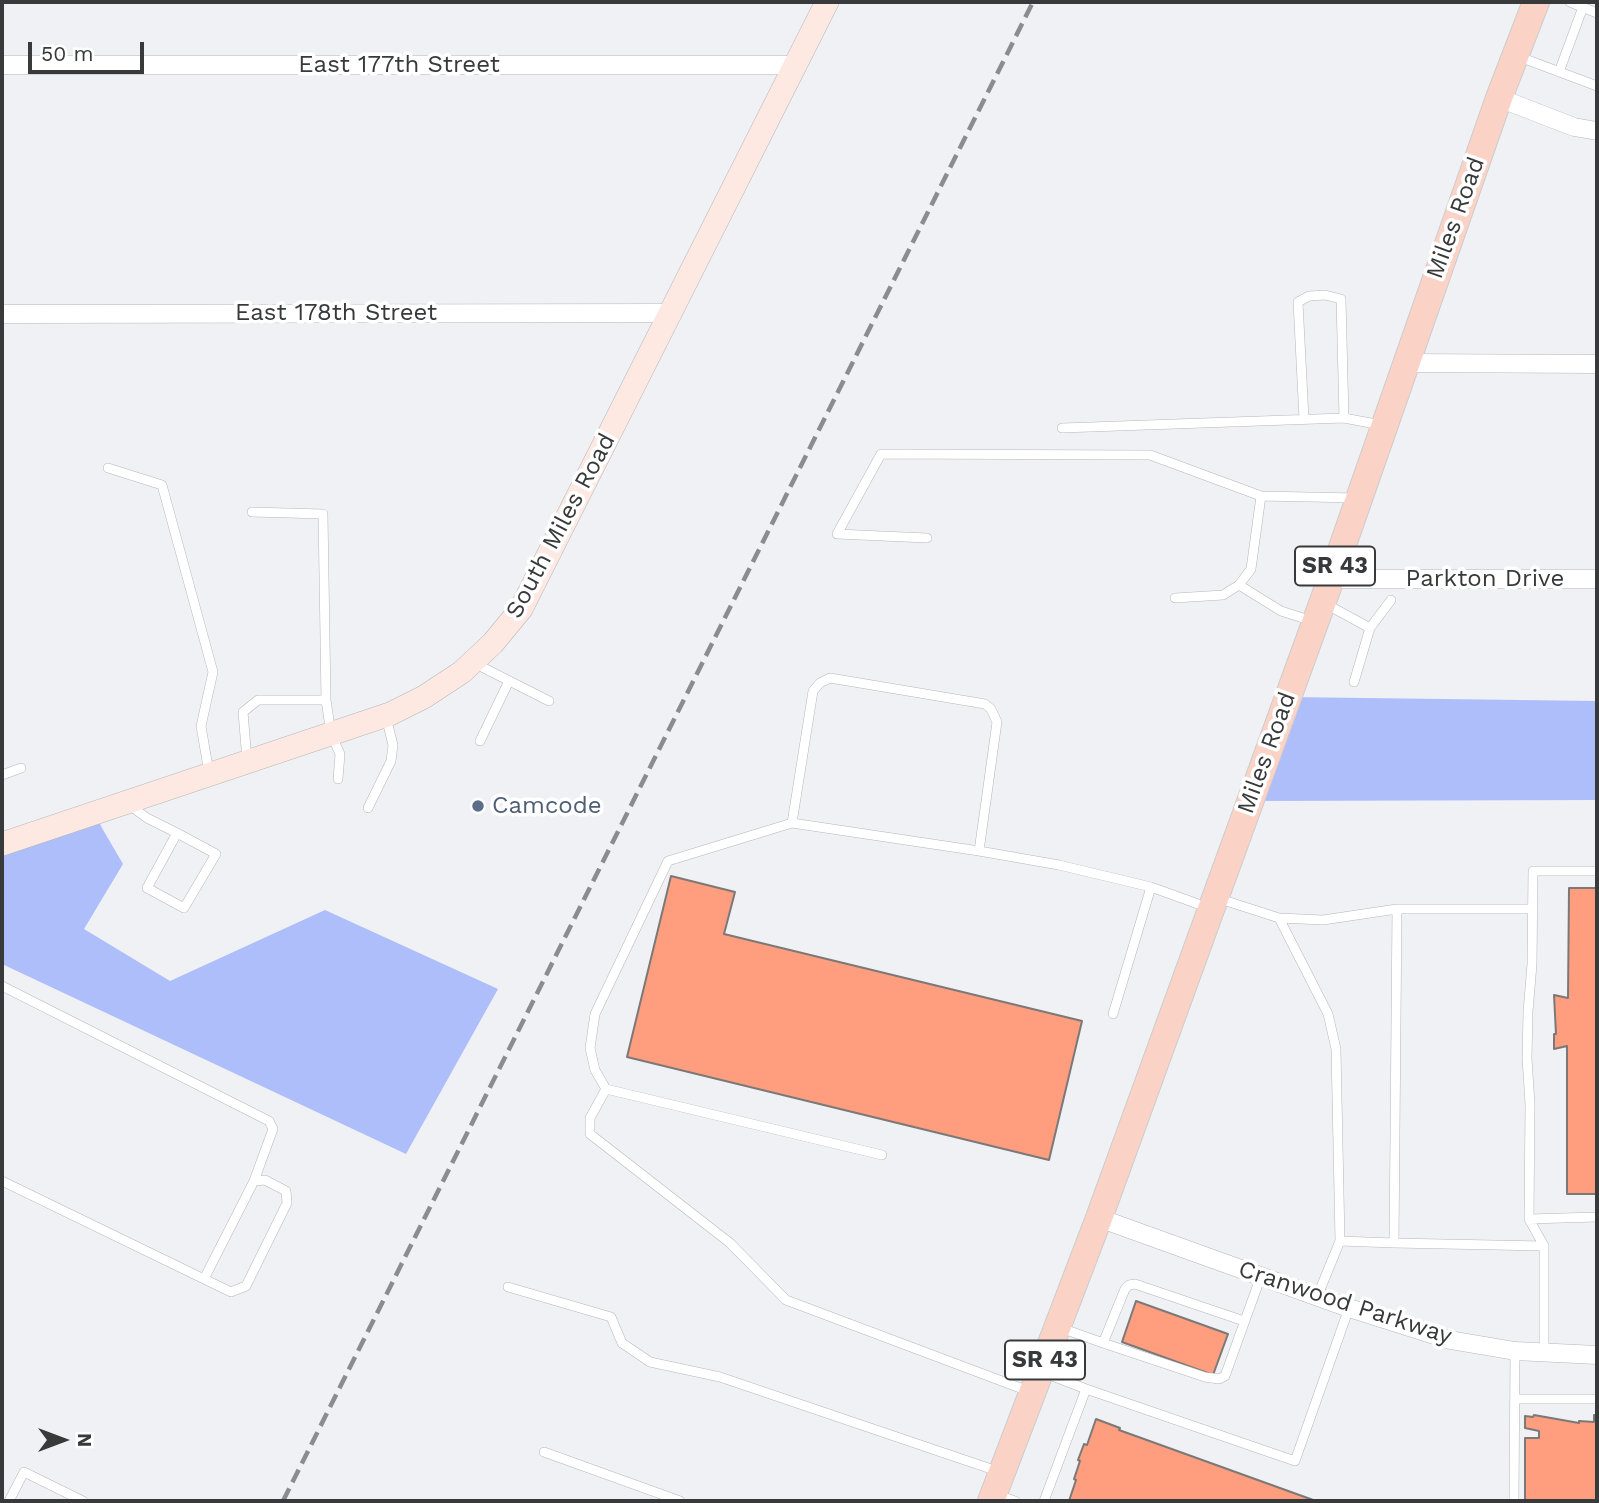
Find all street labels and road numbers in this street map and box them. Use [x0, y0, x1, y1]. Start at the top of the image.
street label: East 177th Street [298, 51, 500, 79]
street label: Miles Road [1421, 153, 1491, 283]
street label: East 178th Street [235, 299, 437, 327]
street label: South Miles Road [500, 429, 622, 623]
road number: SR 43 [1295, 546, 1375, 586]
street label: Parkton Drive [1406, 565, 1564, 593]
street label: Miles Road [1232, 688, 1302, 818]
street label: Cranwood Parkway [1235, 1255, 1455, 1351]
road number: SR 43 [1005, 1340, 1085, 1380]

